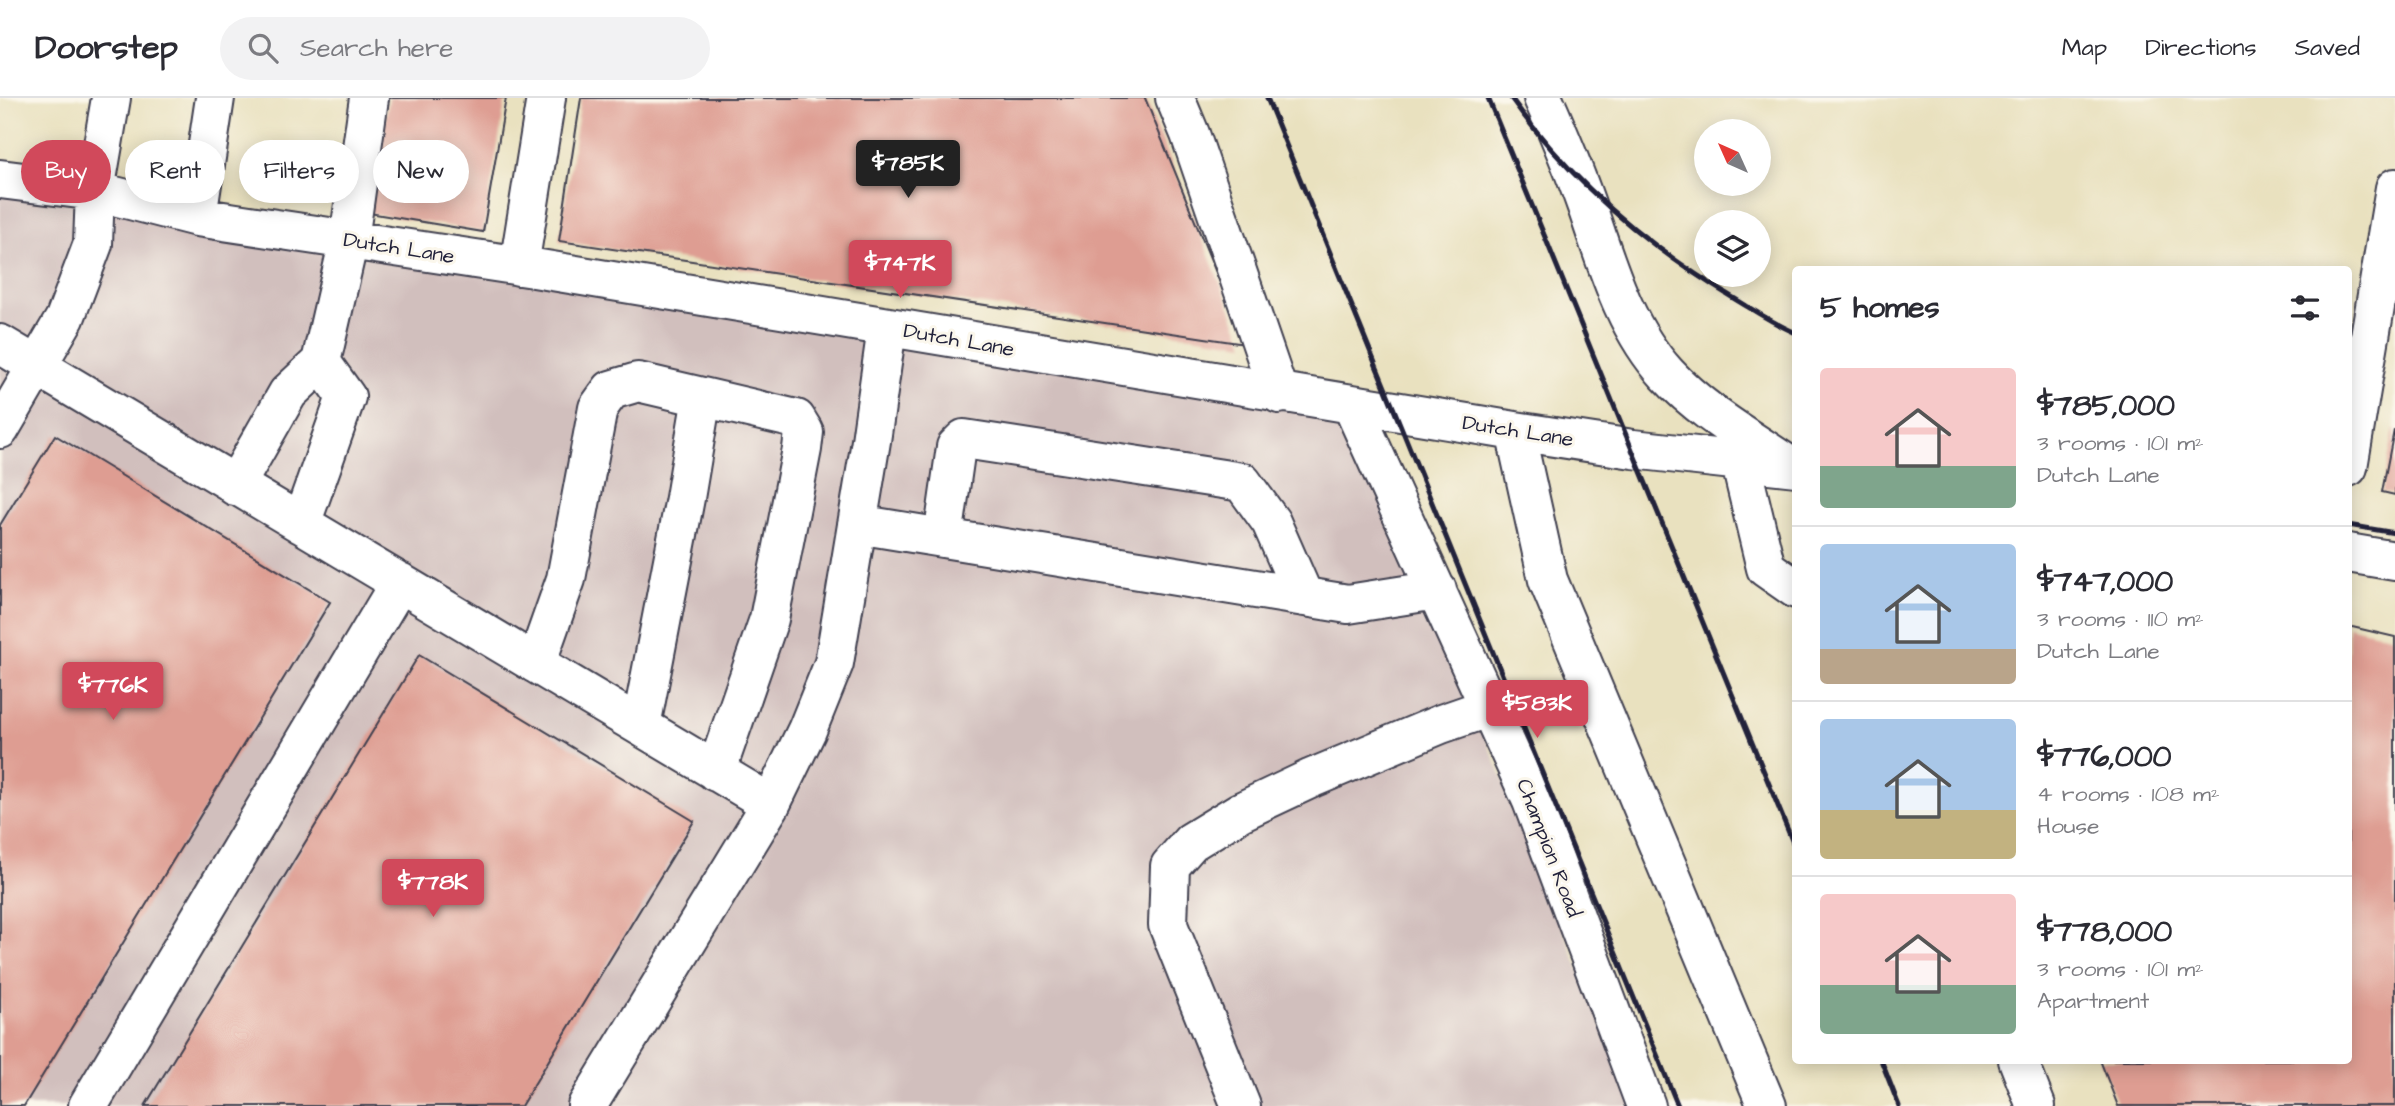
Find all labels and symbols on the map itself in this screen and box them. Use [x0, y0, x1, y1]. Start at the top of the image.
north arrow [1694, 119, 1771, 196]
pin: $785K [859, 140, 957, 200]
street label: Dutch Lane [341, 225, 457, 271]
pin: $747K [851, 240, 949, 300]
street label: Dutch Lane [901, 316, 1017, 364]
street label: Dutch Lane [1460, 408, 1576, 454]
pin: $776K [64, 662, 162, 722]
pin: $583K [1488, 680, 1586, 740]
street label: Champion Road [1508, 775, 1589, 922]
pin: $778K [384, 860, 482, 919]

